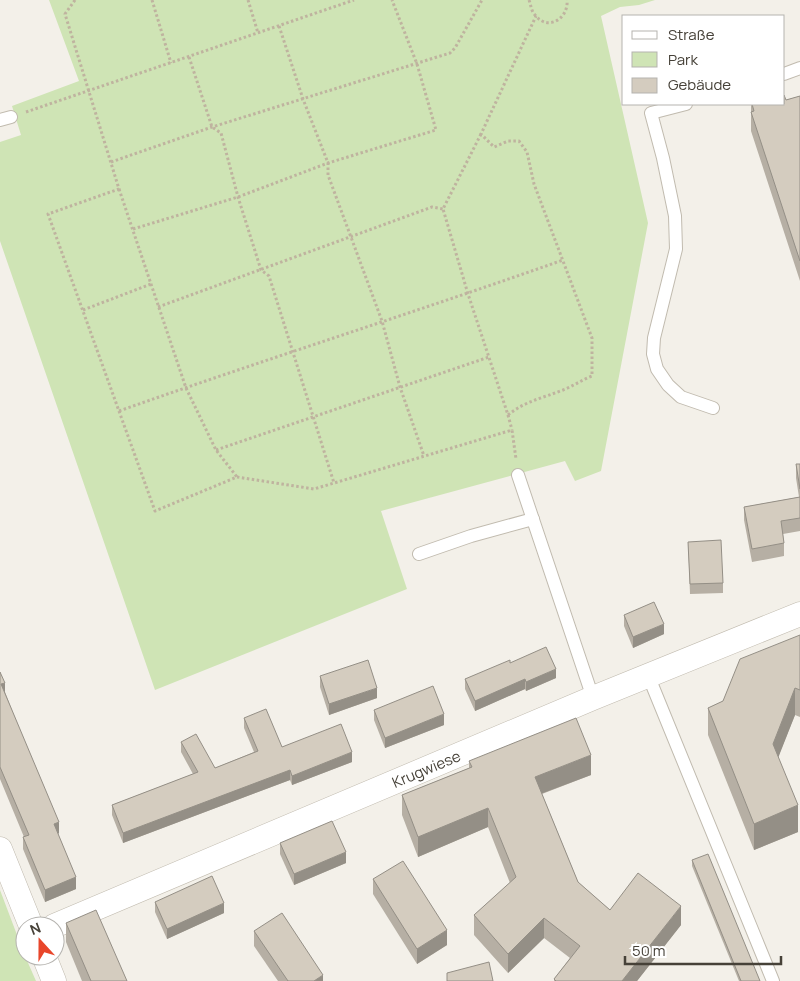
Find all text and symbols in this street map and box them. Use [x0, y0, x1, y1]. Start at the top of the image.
legend [622, 15, 785, 105]
text: Straße [668, 24, 715, 45]
text: Park [668, 49, 698, 70]
text: Gebäude [668, 74, 731, 95]
street label: Krugwiese [389, 745, 464, 792]
north arrow [15, 916, 65, 966]
text: N [27, 918, 43, 939]
scale bar [625, 934, 781, 966]
text: 50 m [632, 940, 666, 961]

